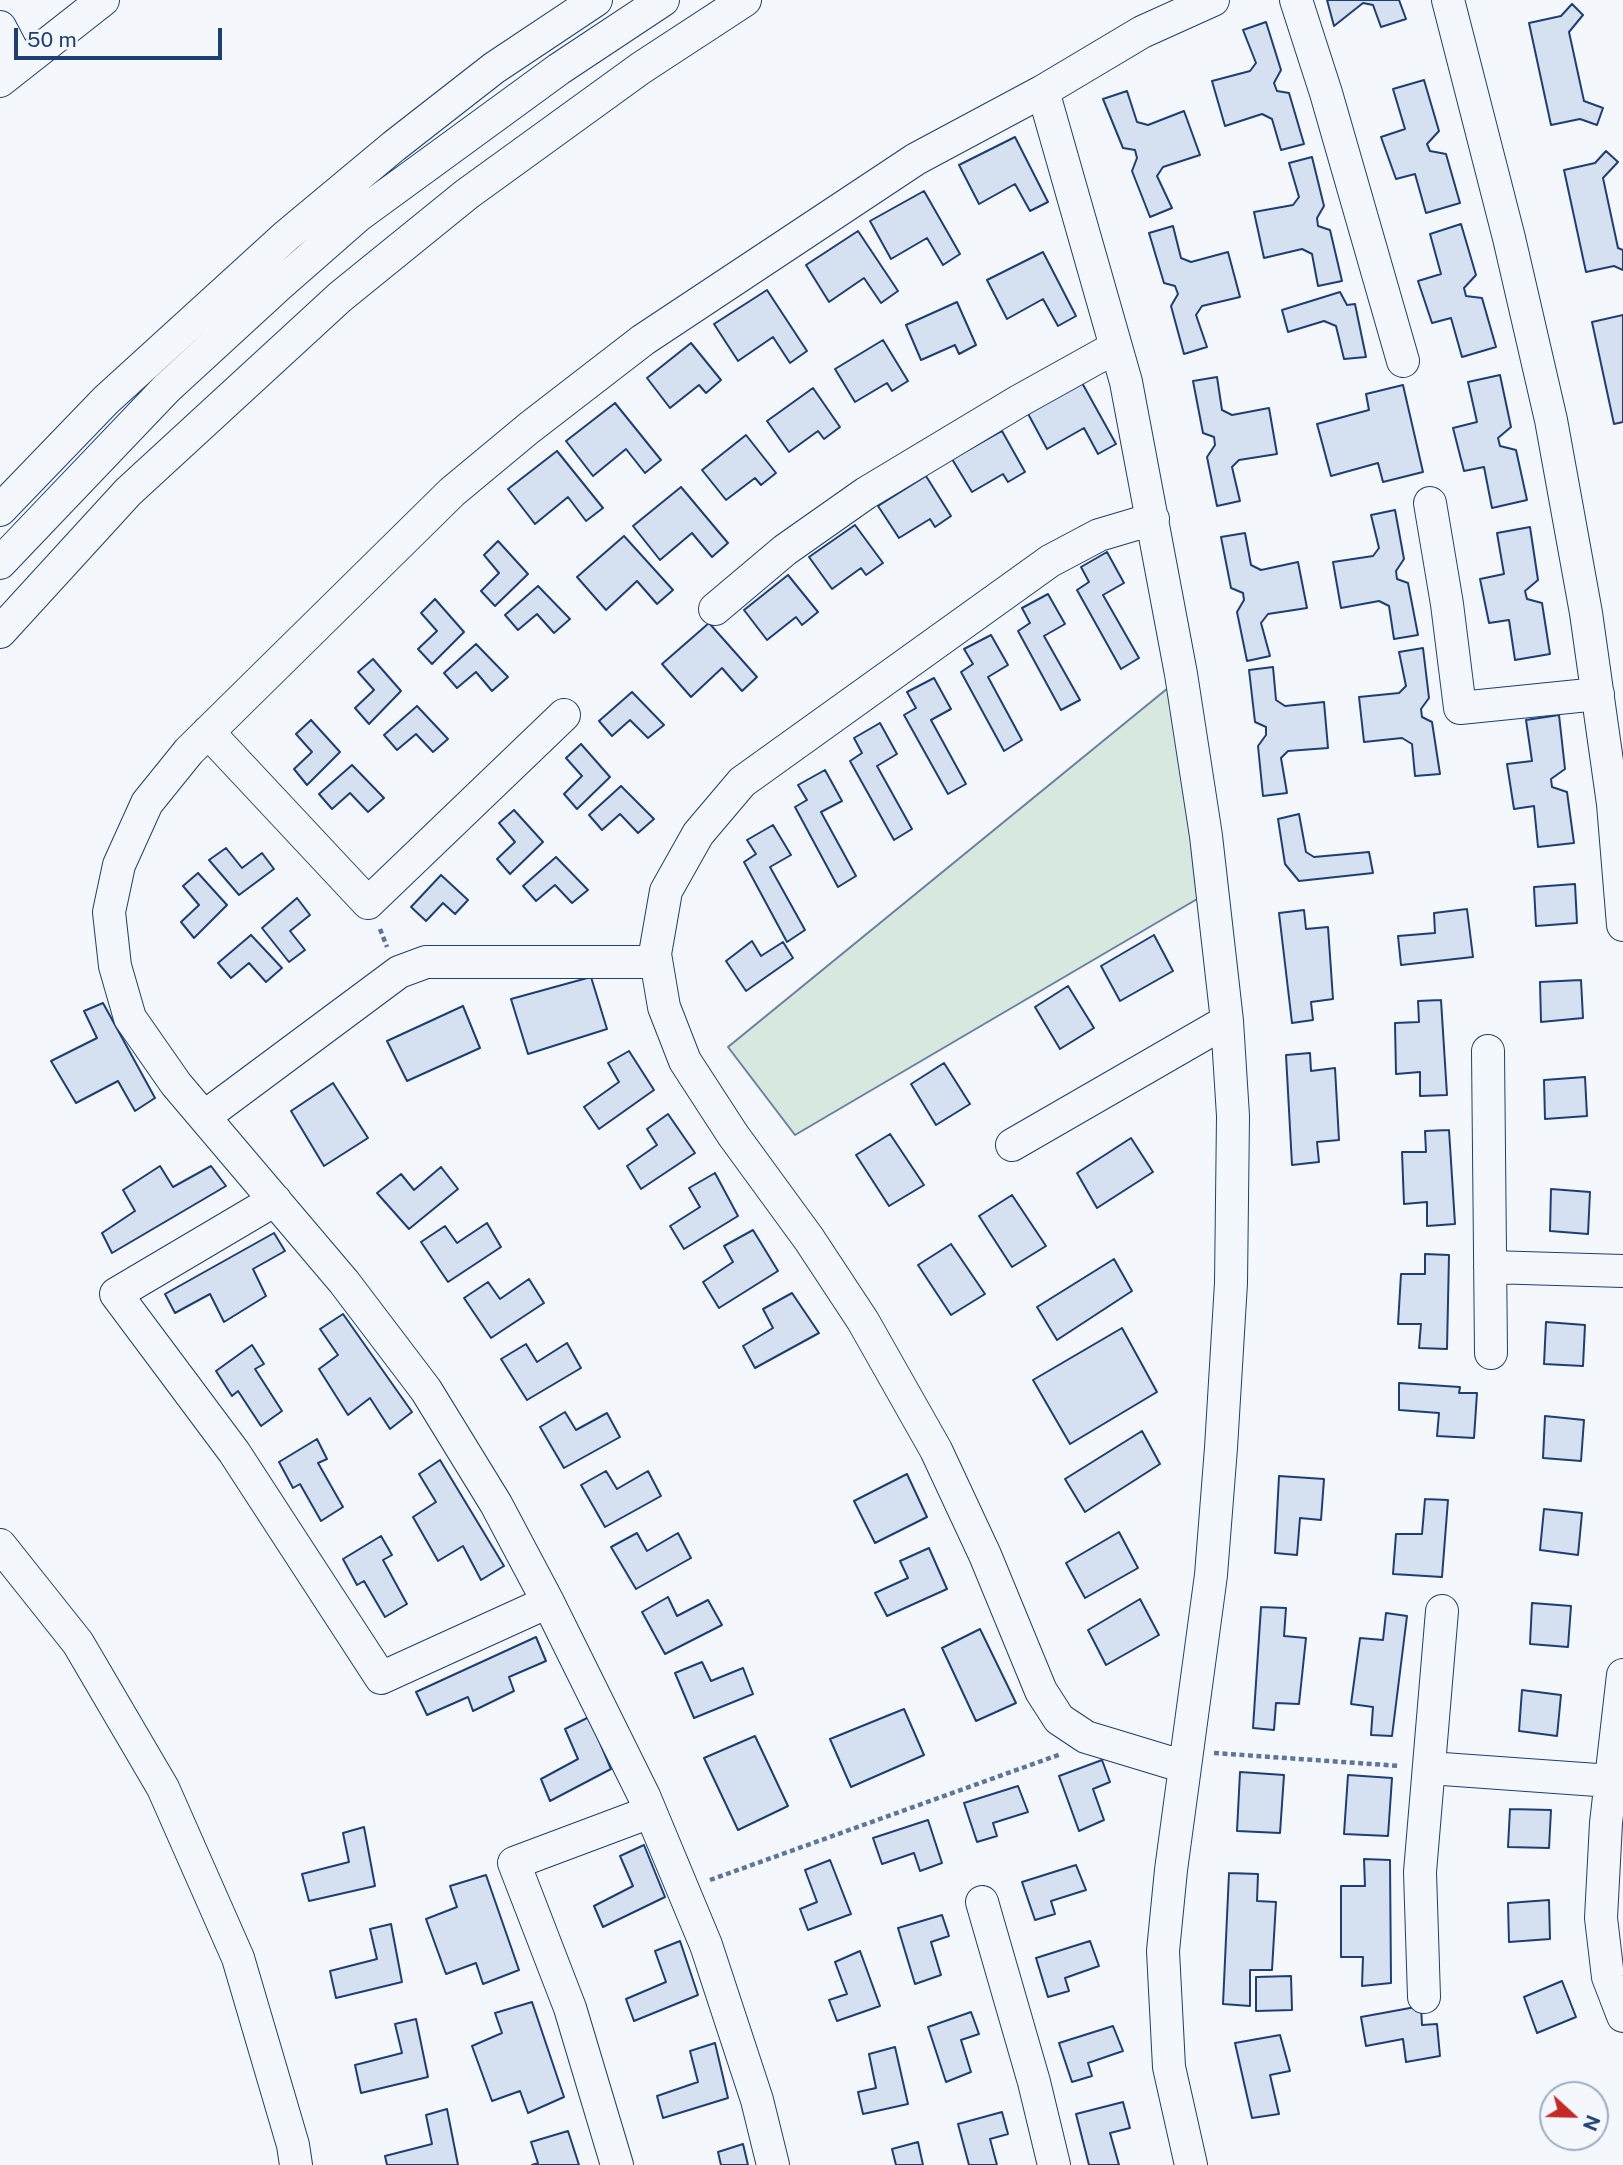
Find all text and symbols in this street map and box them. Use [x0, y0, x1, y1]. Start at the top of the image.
scale bar [18, 14, 226, 58]
text: 50 m [27, 27, 77, 52]
north arrow [1539, 2081, 1609, 2151]
text: N [1579, 2112, 1605, 2134]

